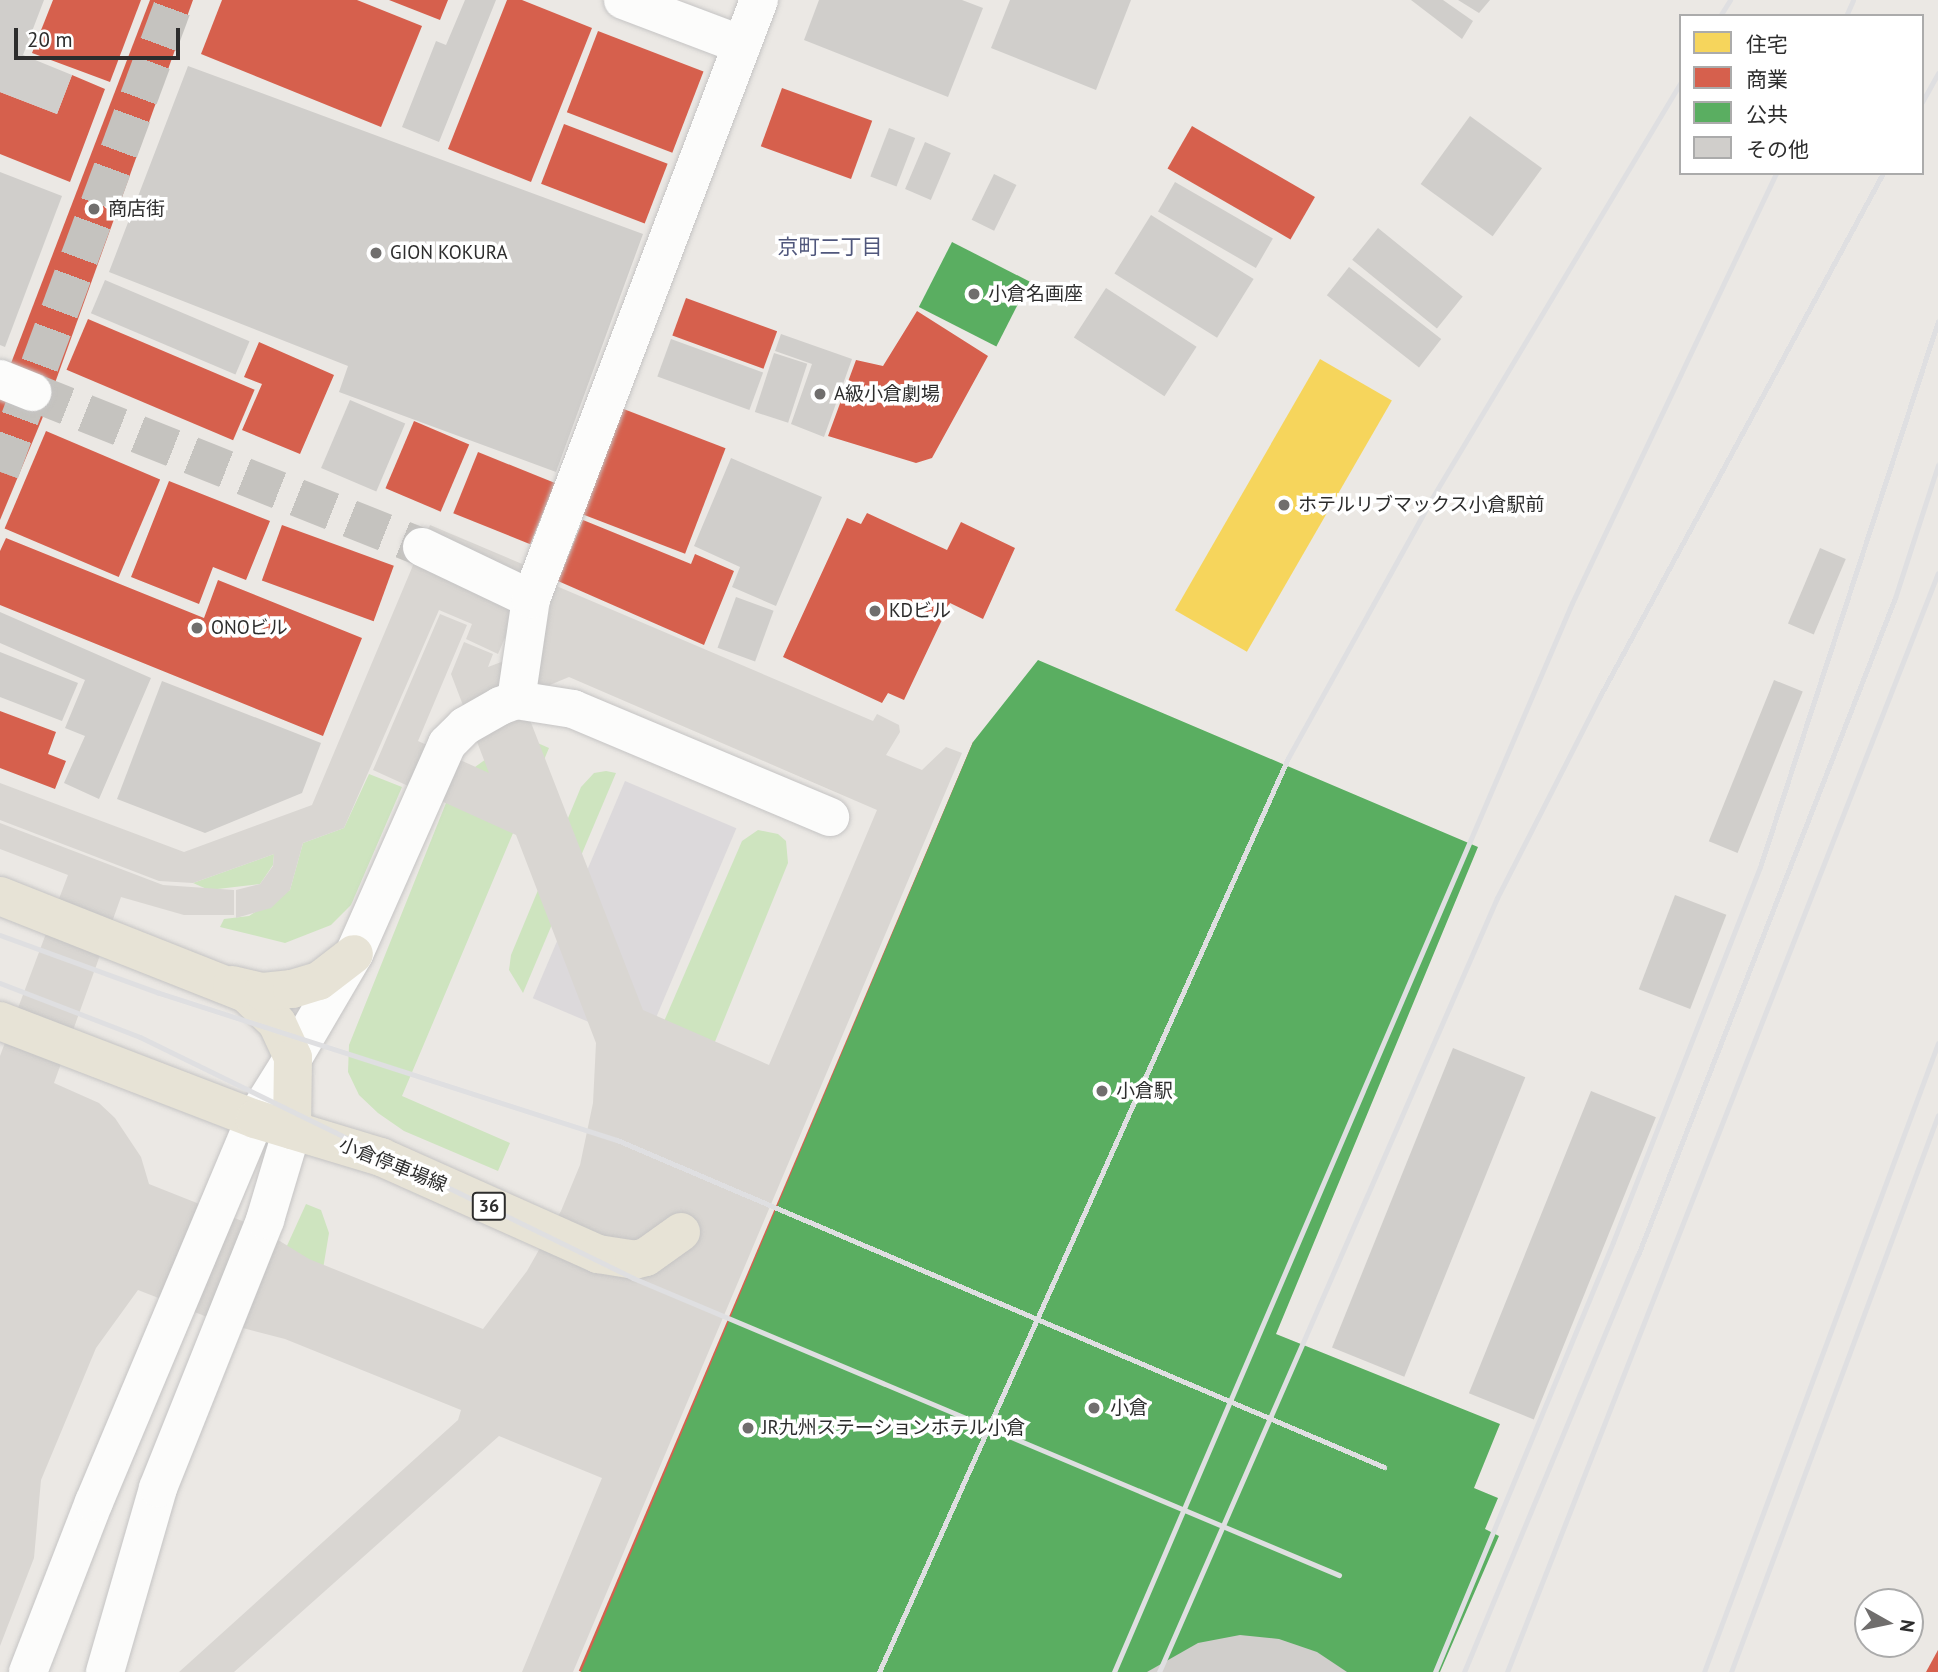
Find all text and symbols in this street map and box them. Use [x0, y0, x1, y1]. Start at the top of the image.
scale bar [18, 14, 184, 58]
legend [1679, 14, 1924, 175]
text: 20 m [27, 26, 73, 53]
text: 住宅 [1746, 31, 1788, 58]
text: 商業 [1746, 66, 1788, 93]
text: 公共 [1746, 101, 1788, 128]
text: その他 [1746, 136, 1809, 163]
place label: 商店街 [108, 198, 165, 220]
marker: 商店街 [86, 201, 102, 217]
district label: 京町二丁目 [778, 234, 882, 260]
place label: GION KOKURA [390, 242, 508, 264]
marker: GION KOKURA [368, 245, 384, 261]
place label: 小倉名画座 [988, 283, 1083, 305]
marker: 小倉名画座 [966, 286, 982, 302]
place label: A級小倉劇場 [834, 383, 940, 405]
marker: A級小倉劇場 [812, 386, 828, 402]
place label: ホテルリブマックス小倉駅前 [1298, 494, 1545, 516]
marker: ホテルリブマックス小倉駅前 [1276, 497, 1292, 513]
place label: KDビル [889, 600, 951, 622]
marker: KDビル [867, 603, 883, 619]
place label: ONOビル [211, 617, 288, 639]
marker: ONOビル [189, 620, 205, 636]
place label: 小倉駅 [1116, 1080, 1173, 1102]
marker: 小倉駅 [1094, 1083, 1110, 1099]
street label: 小倉停車場線 [336, 1133, 450, 1197]
road number: 36 [472, 1191, 506, 1220]
place label: 小倉 [1110, 1397, 1148, 1419]
marker: 小倉 [1084, 1398, 1104, 1418]
place label: JR九州ステーションホテル小倉 [762, 1417, 1026, 1439]
marker: JR九州ステーションホテル小倉 [740, 1420, 756, 1436]
north arrow [1854, 1588, 1924, 1658]
text: N [1895, 1618, 1921, 1634]

